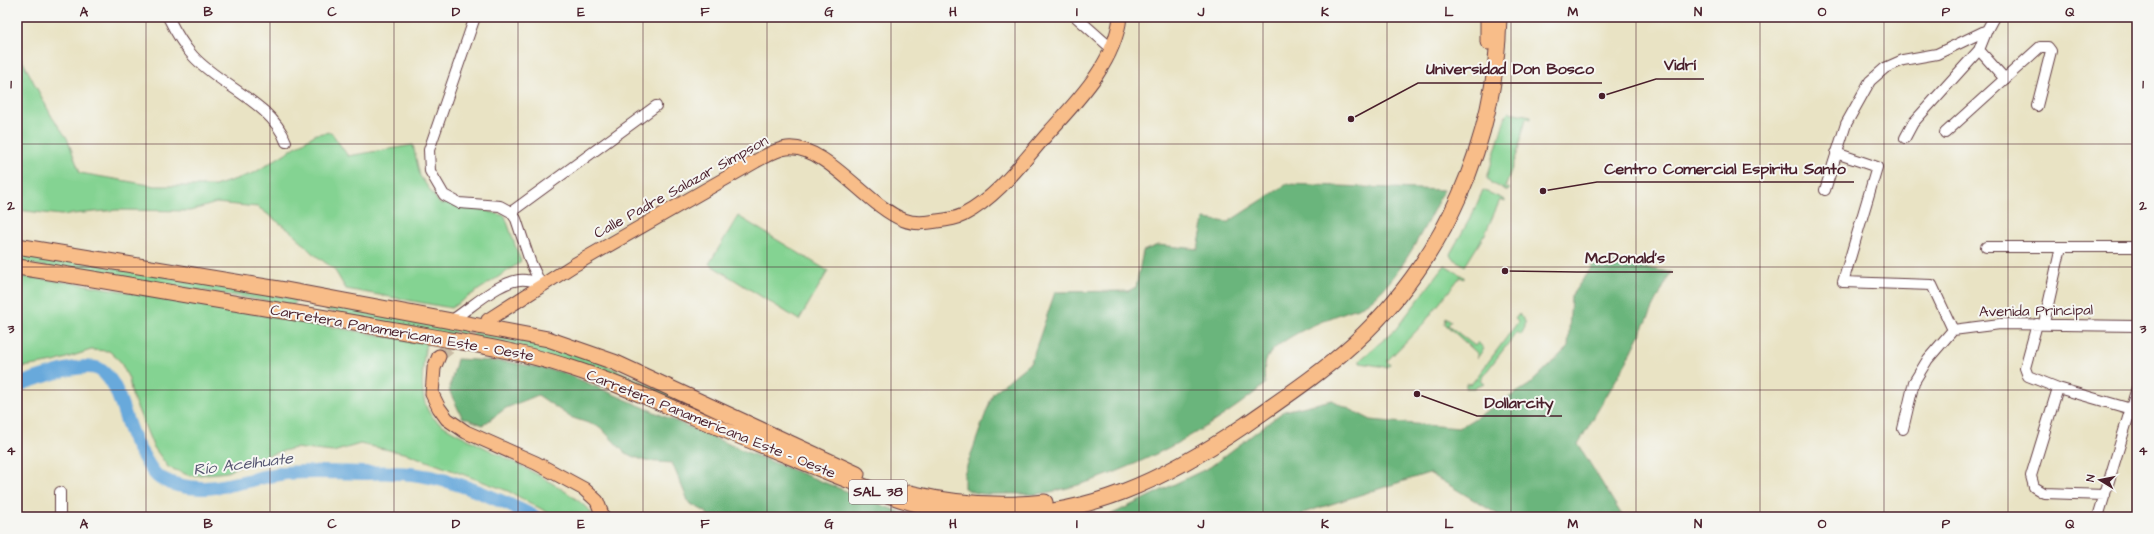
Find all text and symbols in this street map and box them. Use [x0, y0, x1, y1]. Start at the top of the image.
text: A [80, 3, 89, 21]
text: B [203, 3, 213, 21]
text: C [327, 3, 337, 21]
text: D [452, 3, 461, 21]
text: E [577, 3, 585, 21]
text: F [700, 3, 710, 21]
text: G [824, 3, 834, 21]
text: H [949, 3, 957, 21]
text: I [1076, 3, 1078, 21]
text: J [1197, 3, 1205, 21]
text: K [1321, 3, 1329, 21]
text: L [1444, 3, 1454, 21]
text: M [1568, 3, 1579, 21]
text: N [1694, 3, 1702, 21]
text: O [1818, 3, 1827, 21]
text: P [1942, 3, 1951, 21]
text: Q [2065, 3, 2075, 21]
callout: Vidrí [1656, 51, 1704, 79]
text: Vidrí [1663, 54, 1697, 76]
callout: Universidad Don Bosco [1418, 55, 1602, 83]
text: Universidad Don Bosco [1426, 58, 1595, 80]
text: 1 [10, 75, 12, 93]
text: 1 [2142, 75, 2144, 93]
street label: Calle Padre Salazar Simpson [590, 130, 772, 244]
callout: Centro Comercial Espiritu Santo [1597, 154, 1854, 182]
text: Centro Comercial Espiritu Santo [1604, 158, 1847, 180]
text: 2 [6, 197, 15, 215]
text: 2 [2138, 197, 2147, 215]
callout: McDonald's [1577, 244, 1673, 272]
text: McDonald's [1585, 247, 1665, 269]
street label: Carretera Panamericana Este - Oeste [269, 299, 535, 367]
street label: Avenida Principal [1979, 300, 2093, 322]
text: 3 [7, 320, 15, 338]
text: 3 [2139, 320, 2147, 338]
street label: Carretera Panamericana Este - Oeste [583, 364, 839, 484]
callout: Dollarcity [1477, 388, 1562, 416]
text: Dollarcity [1484, 392, 1554, 415]
text: 4 [7, 442, 16, 460]
text: 4 [2139, 442, 2148, 460]
water label: Río Acelhuate [192, 447, 295, 481]
north arrow [2080, 460, 2120, 500]
text: N [2083, 474, 2099, 483]
road number: SAL 38 [849, 480, 907, 504]
text: A [80, 515, 89, 533]
text: B [203, 515, 213, 533]
text: C [327, 515, 337, 533]
text: D [452, 515, 461, 533]
text: E [577, 515, 585, 533]
text: F [700, 515, 710, 533]
text: G [824, 515, 834, 533]
text: H [949, 515, 957, 533]
text: I [1076, 515, 1078, 533]
text: J [1197, 515, 1205, 533]
text: K [1321, 515, 1329, 533]
text: L [1444, 515, 1454, 533]
text: M [1568, 515, 1579, 533]
text: N [1694, 515, 1702, 533]
text: O [1818, 515, 1827, 533]
text: P [1942, 515, 1951, 533]
text: Q [2065, 515, 2075, 533]

